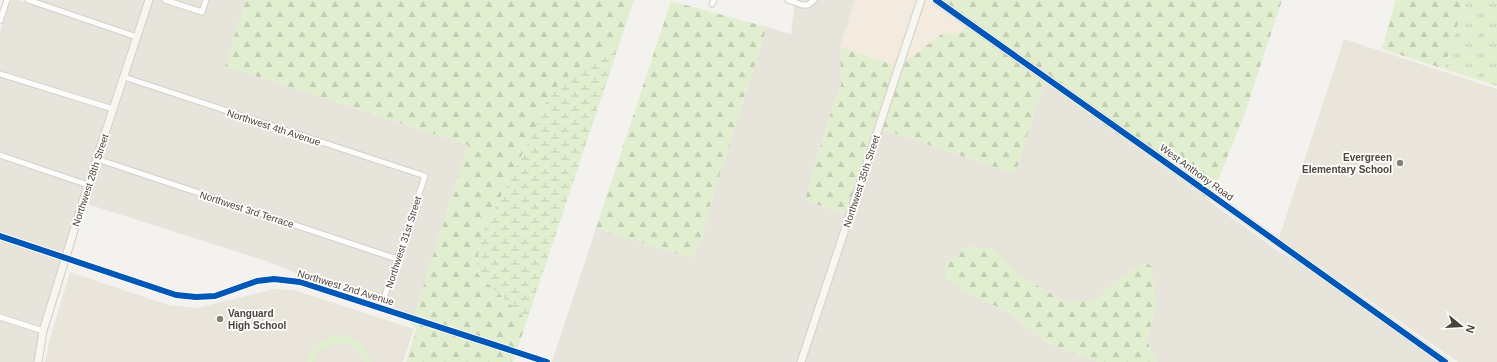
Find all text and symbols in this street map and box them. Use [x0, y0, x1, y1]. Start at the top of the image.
street label: Northwest 4th Avenue [226, 107, 322, 148]
street label: Northwest 28th Street [70, 132, 111, 228]
street label: Northwest 35th Street [841, 133, 882, 229]
street label: West Anthony Road [1158, 142, 1236, 203]
place label: Evergreen Elementary School [1302, 152, 1392, 175]
marker: Evergreen Elementary School [1395, 158, 1405, 168]
street label: Northwest 3rd Terrace [198, 189, 296, 230]
street label: Northwest 31st Street [383, 195, 424, 290]
street label: Northwest 2nd Avenue [296, 268, 396, 308]
north arrow [1441, 306, 1481, 346]
place label: Vanguard High School [228, 308, 287, 331]
marker: Vanguard High School [215, 314, 225, 324]
text: N [1464, 323, 1477, 335]

